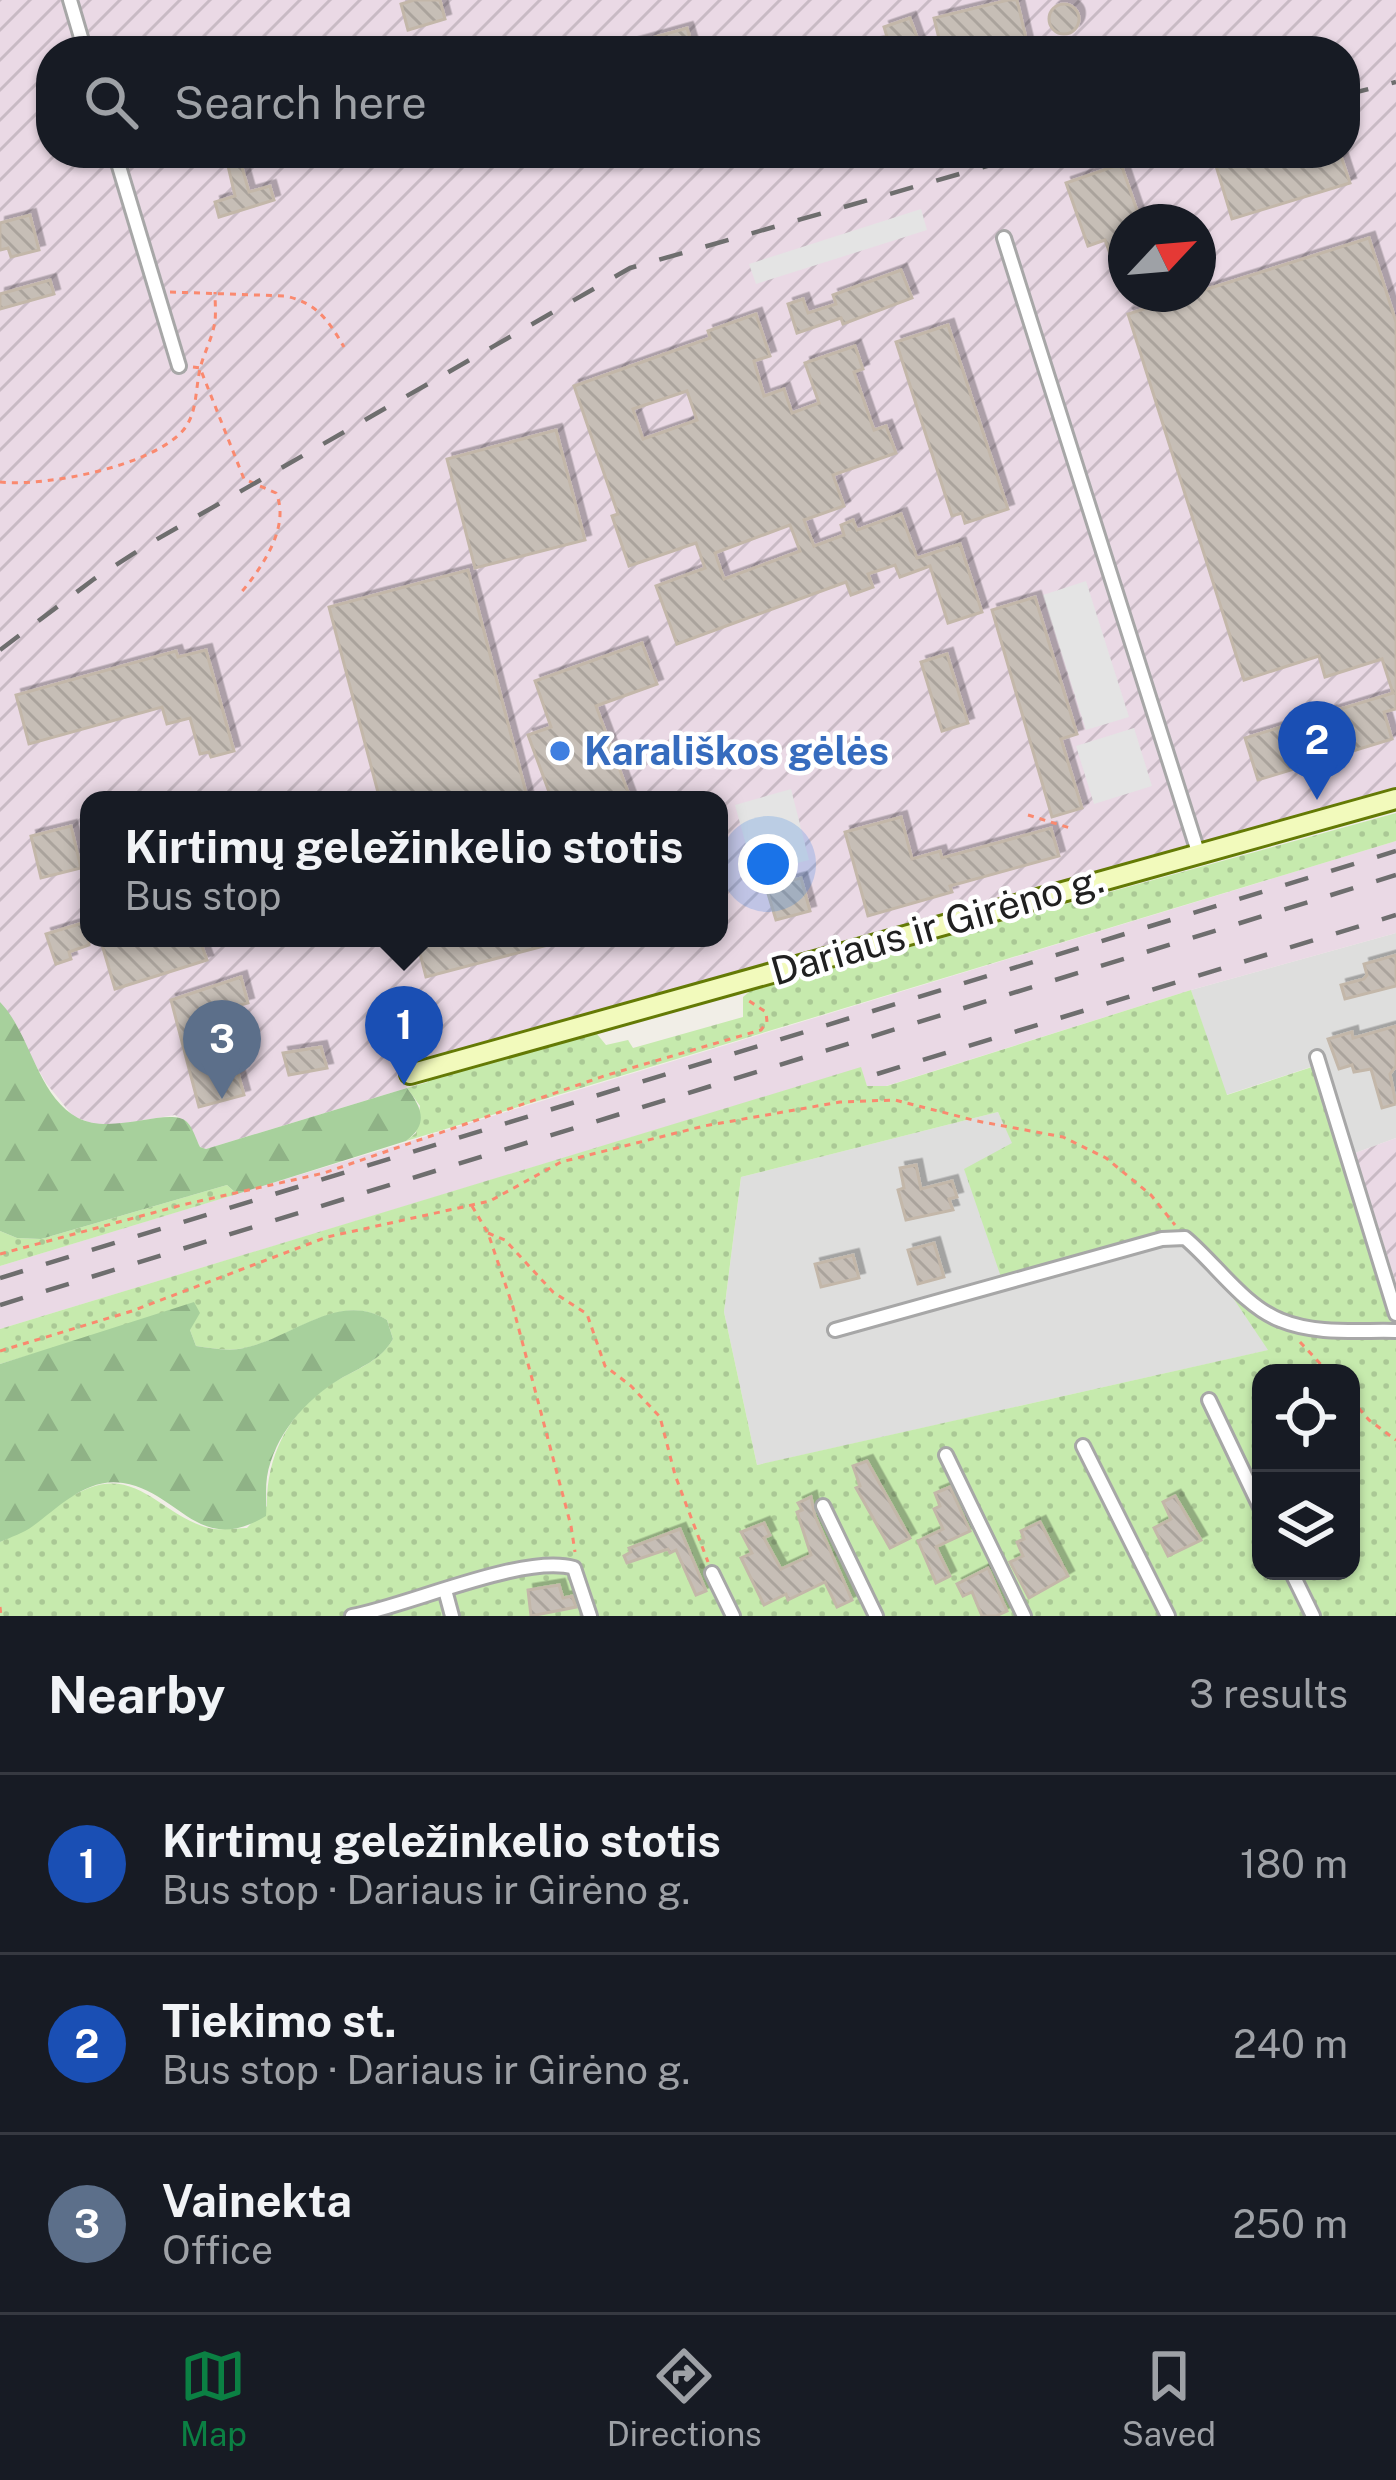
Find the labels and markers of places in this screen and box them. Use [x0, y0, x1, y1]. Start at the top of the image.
pin: 2 [1278, 701, 1356, 800]
place label: Karališkos gėlės [584, 728, 889, 774]
marker: Karališkos gėlės [547, 738, 573, 764]
pin: 1 [365, 986, 443, 1085]
pin: 3 [183, 1000, 261, 1099]

